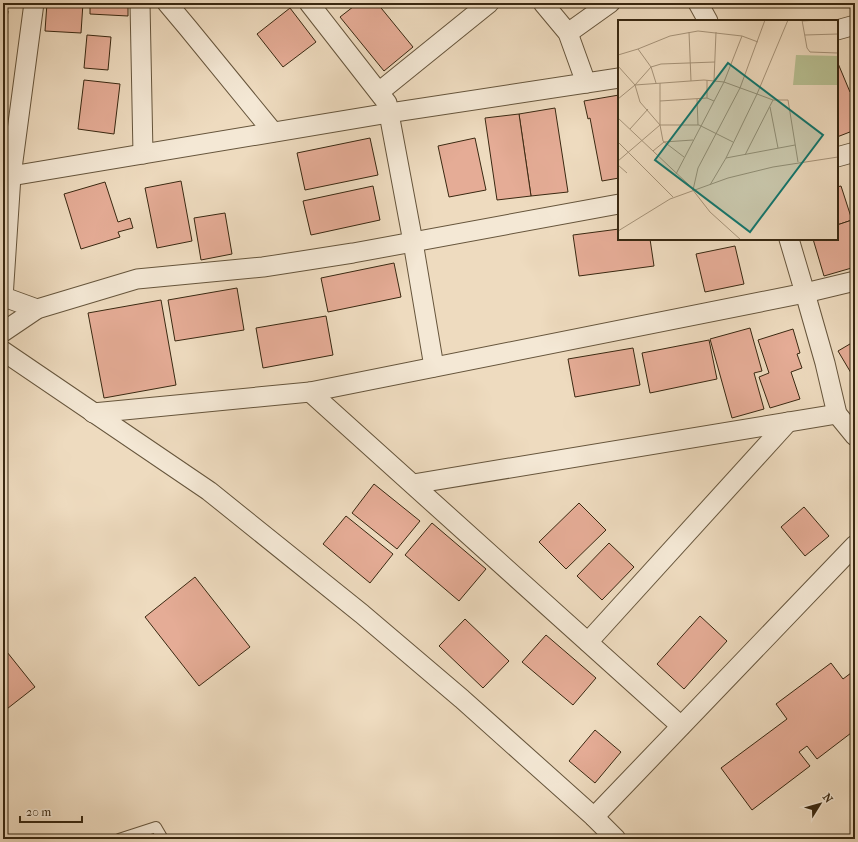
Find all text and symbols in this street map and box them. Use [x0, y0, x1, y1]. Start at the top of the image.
inset map [618, 20, 838, 240]
north arrow [800, 784, 840, 824]
text: N [820, 791, 836, 806]
scale bar [20, 798, 82, 824]
text: 20 m [26, 805, 51, 819]

